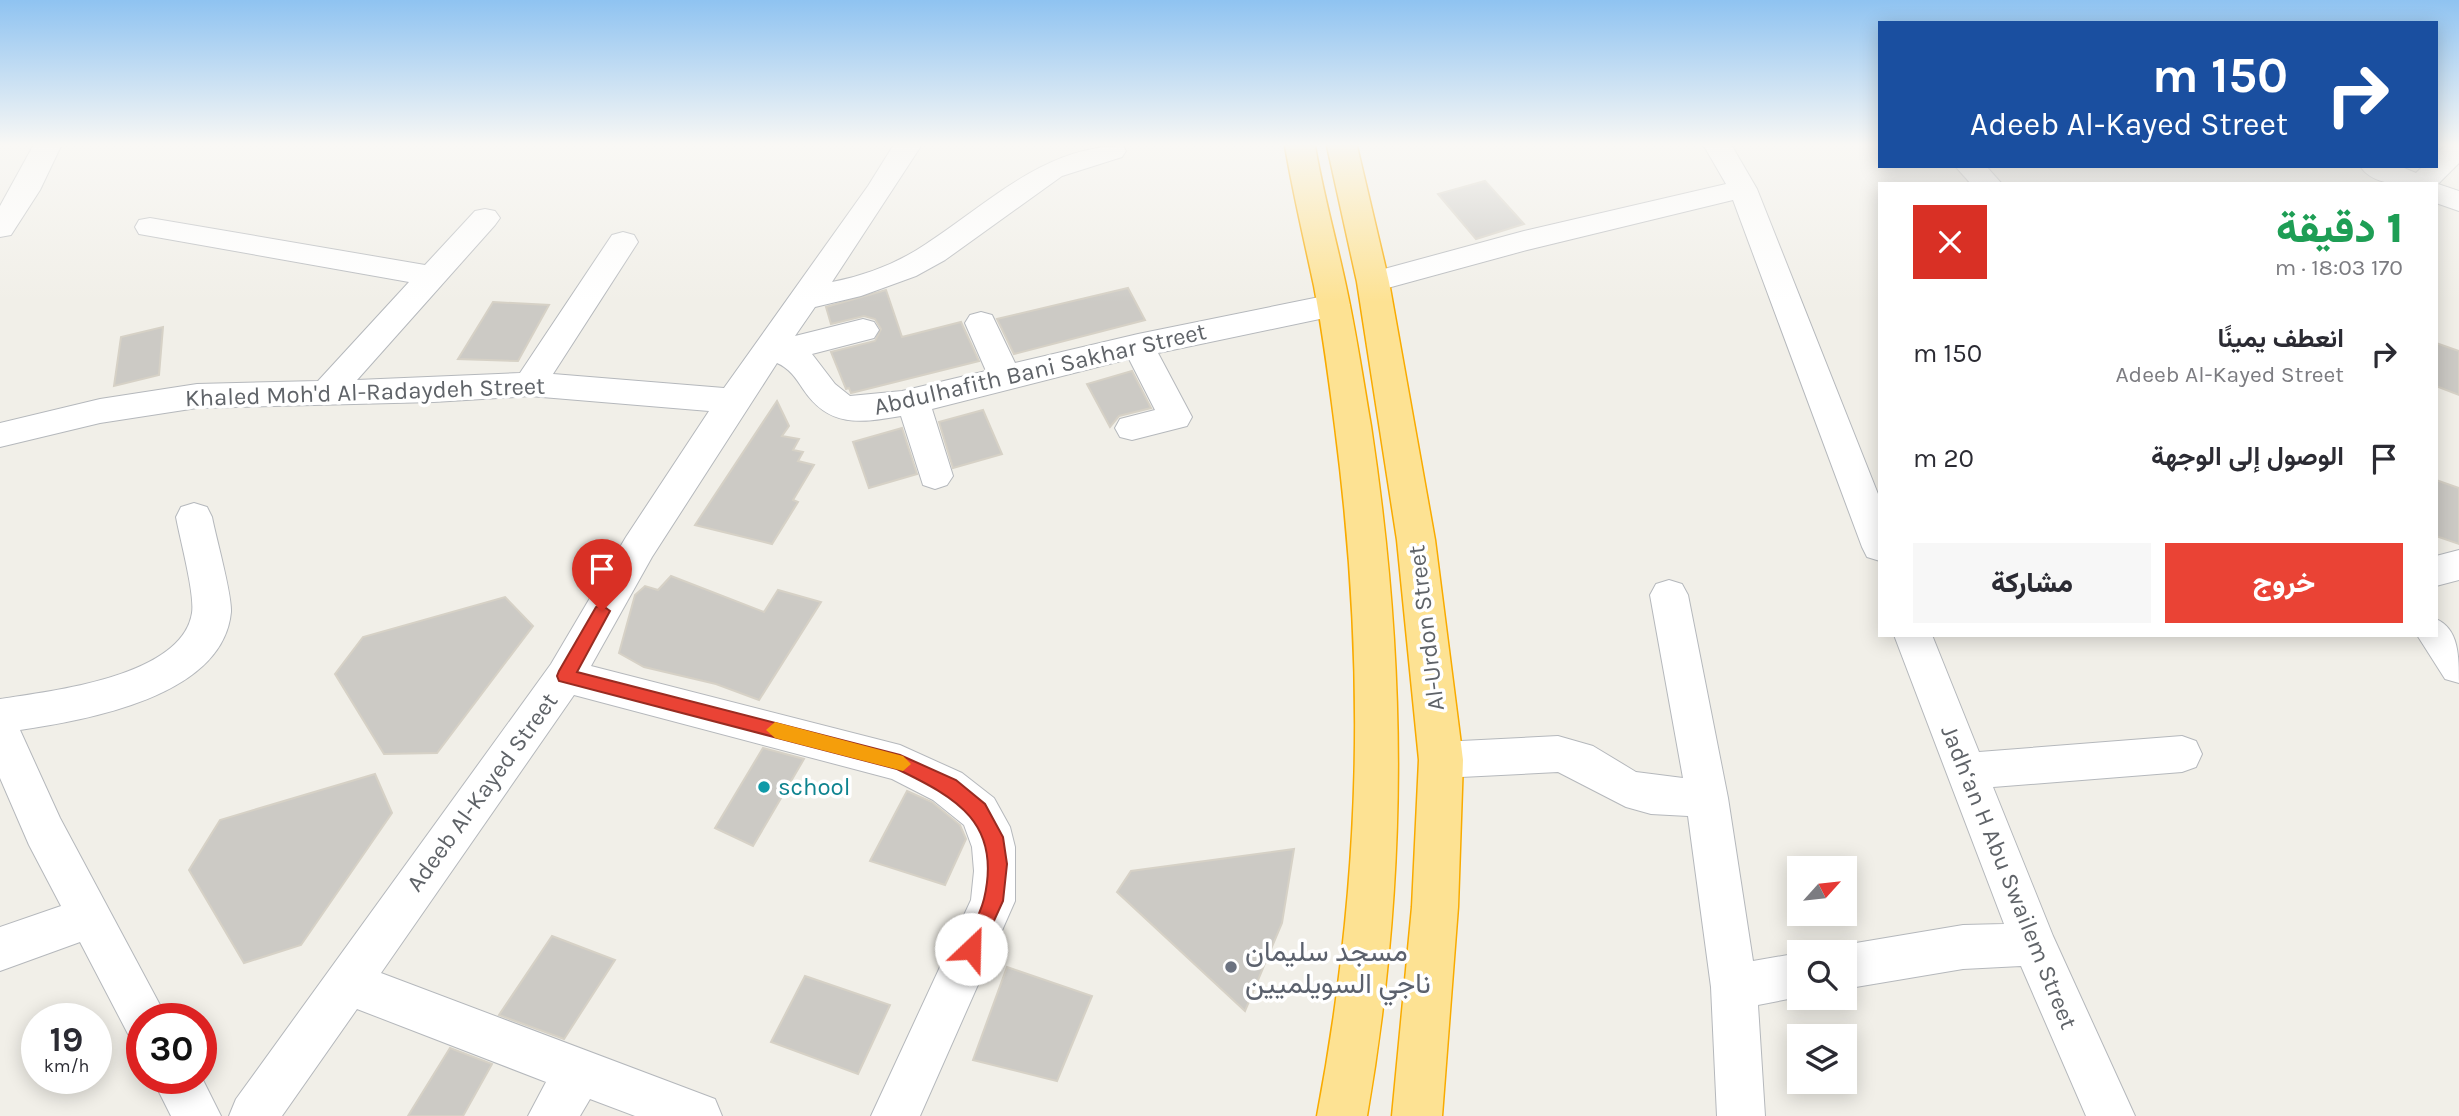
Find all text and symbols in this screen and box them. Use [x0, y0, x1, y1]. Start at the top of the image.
text: 150 m [2152, 47, 2288, 104]
icon: right [2312, 49, 2403, 140]
text: Adeeb Al-Kayed Street [1970, 106, 2288, 143]
text: 1 دقيقة [2276, 203, 2403, 253]
button: close [1913, 205, 1987, 279]
text: 170 m · 18:03 [2275, 254, 2403, 281]
street label: Abdulhafith Bani Sakhar Street [871, 317, 1209, 421]
text: انعطف يمينًا [2218, 323, 2344, 354]
icon: right [2365, 335, 2403, 373]
text: 150 m [1913, 338, 1982, 369]
text: Adeeb Al-Kayed Street [2115, 361, 2344, 388]
street label: Khaled Moh'd Al-Radaydeh Street [184, 372, 546, 412]
icon: arrive [2365, 440, 2403, 478]
text: الوصول إلى الوجهة [2151, 441, 2344, 472]
text: 20 m [1913, 443, 1974, 474]
pin [572, 539, 632, 611]
button: مشاركة [1913, 543, 2151, 623]
button: خروج [2165, 543, 2403, 623]
street label: Al-Urdon Street [1402, 544, 1450, 712]
icon: arrive [583, 550, 621, 588]
street label: Adeeb Al-Kayed Street [401, 687, 563, 897]
street label: Jadh‘an H Abu Swailem Street [1935, 721, 2083, 1033]
place label: school [778, 773, 850, 801]
marker: school [756, 779, 772, 795]
north arrow [1787, 856, 1857, 926]
map controls [1787, 856, 1857, 1094]
position arrow [934, 912, 1008, 986]
place label: مسجد سليمان ناجي السويلميين [1245, 935, 1431, 1006]
button: search [1787, 940, 1857, 1010]
marker: مسجد سليمان ناجي السويلميين [1223, 959, 1239, 975]
speed limit sign: 30 [126, 1003, 217, 1094]
text: 19 [50, 1019, 83, 1060]
button: layers [1787, 1024, 1857, 1094]
text: km/h [44, 1055, 89, 1077]

